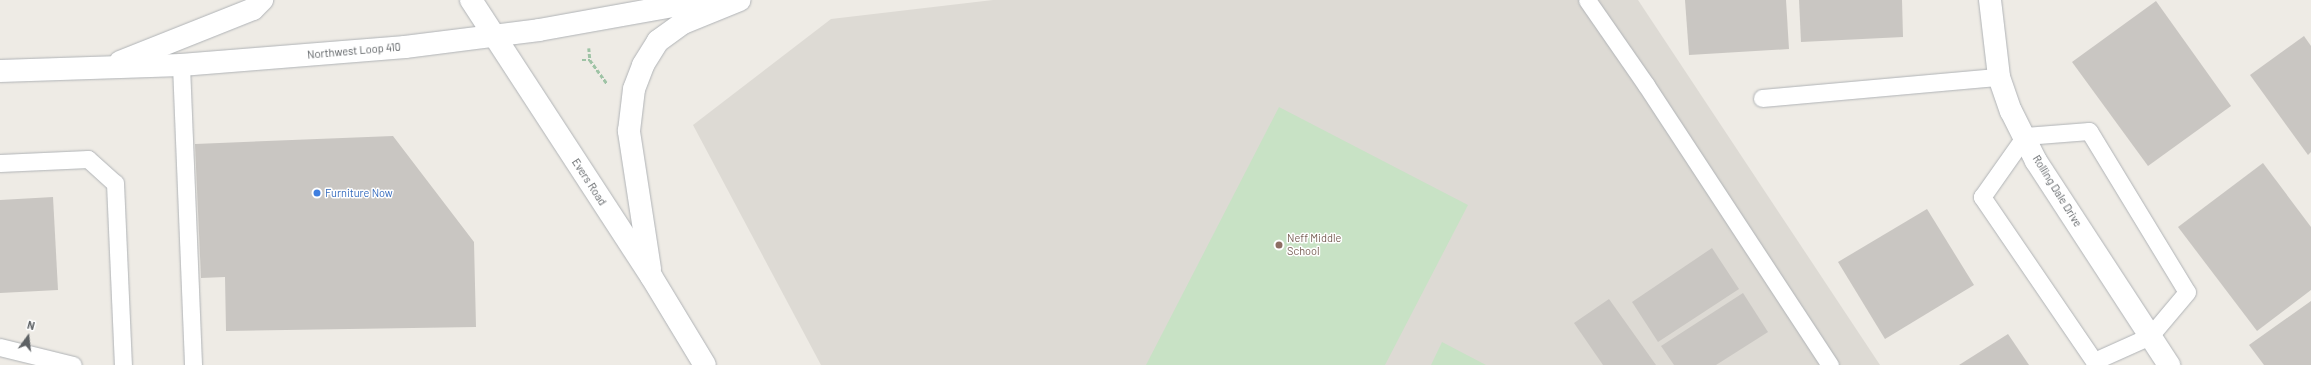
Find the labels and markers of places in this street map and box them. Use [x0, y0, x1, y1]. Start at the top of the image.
place label: Furniture Now [325, 186, 393, 200]
marker: Furniture Now [312, 188, 322, 198]
place label: Neff Middle School [1287, 232, 1341, 258]
marker: Neff Middle School [1274, 240, 1284, 250]

